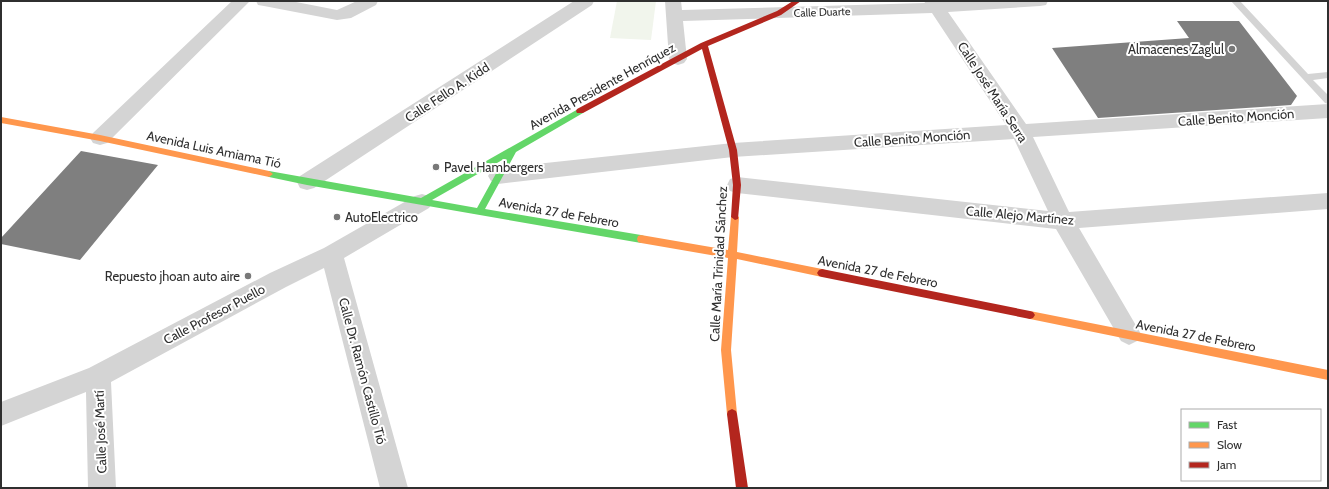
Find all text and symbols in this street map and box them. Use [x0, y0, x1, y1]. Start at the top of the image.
street label: Calle Duarte [793, 4, 851, 20]
street label: Avenida Presidente Henríquez [526, 39, 678, 133]
street label: Calle José María Serra [955, 39, 1032, 146]
place label: Almacenes Zaglul [1128, 41, 1224, 57]
marker: Almacenes Zaglul [1227, 44, 1237, 54]
street label: Calle Fello A. Kidd [402, 59, 492, 125]
street label: Calle Benito Monción [1177, 105, 1295, 129]
street label: Calle Benito Monción [853, 126, 971, 150]
street label: Avenida Luis Amiama Tió [145, 127, 283, 171]
place label: Pavel Hambergers [444, 159, 544, 175]
marker: Pavel Hambergers [431, 162, 441, 172]
street label: Calle María Trinidad Sánchez [706, 186, 730, 342]
street label: Avenida 27 de Febrero [498, 194, 620, 230]
street label: Calle Alejo Martínez [965, 202, 1075, 229]
place label: AutoElectrico [345, 209, 418, 225]
marker: AutoElectrico [332, 212, 342, 222]
street label: Avenida 27 de Febrero [817, 252, 939, 290]
place label: Repuesto jhoan auto aire [105, 268, 240, 285]
marker: Repuesto jhoan auto aire [243, 271, 253, 281]
street label: Calle Profesor Puello [160, 280, 268, 348]
street label: Calle Dr. Ramón Castillo Tió [336, 296, 390, 446]
street label: Avenida 27 de Febrero [1135, 316, 1257, 354]
street label: Calle José Martí [91, 390, 109, 474]
legend [1181, 409, 1321, 481]
text: Fast [1217, 417, 1237, 432]
text: Slow [1217, 437, 1242, 452]
text: Jam [1216, 457, 1236, 472]

